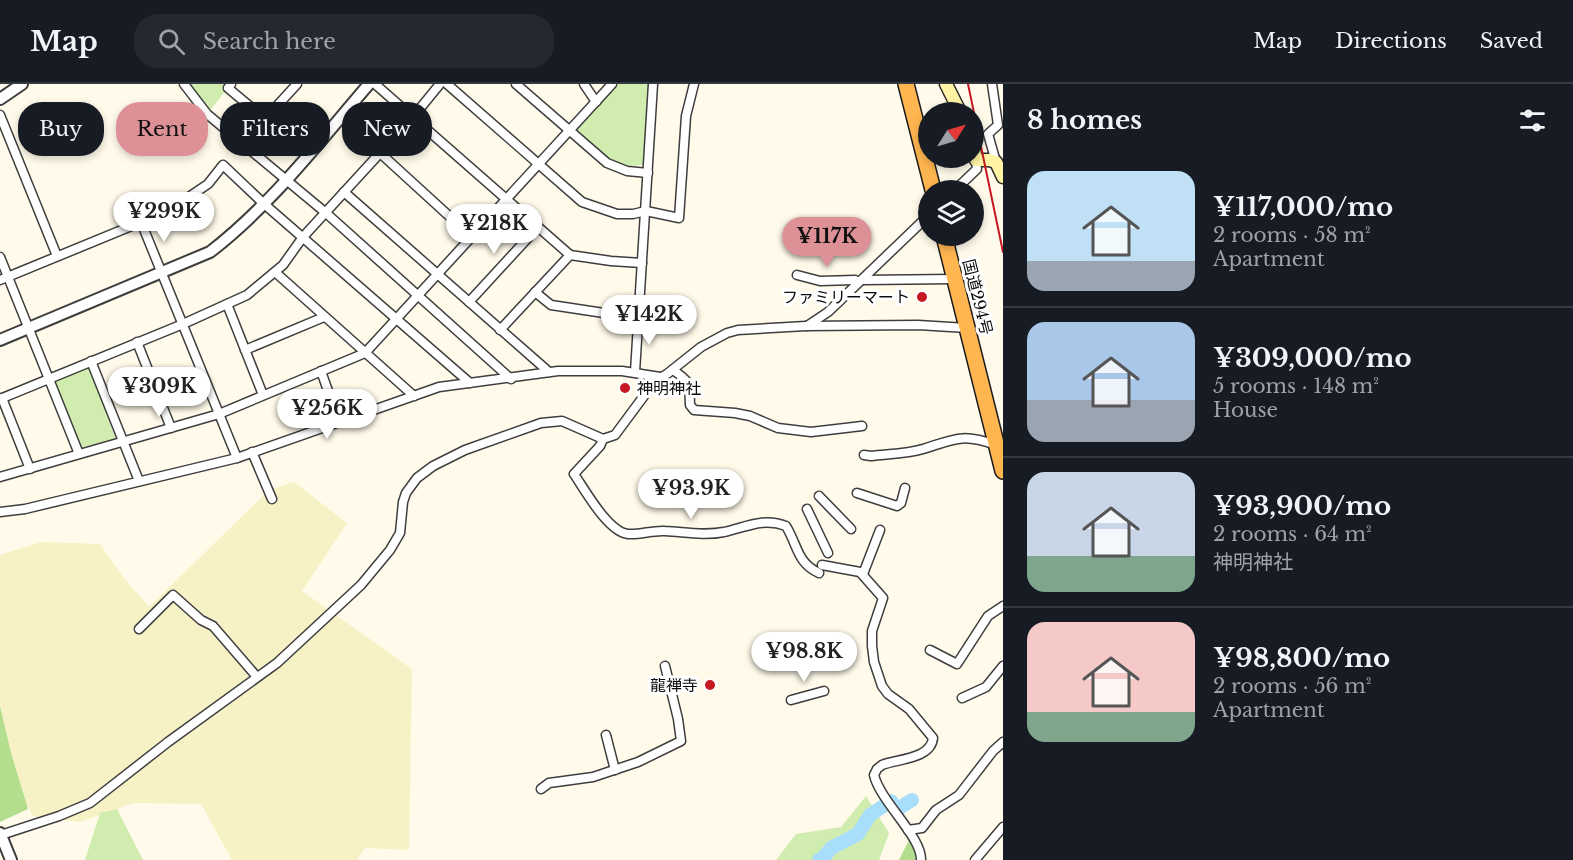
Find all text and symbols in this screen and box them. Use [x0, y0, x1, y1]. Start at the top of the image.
search box [134, 14, 554, 68]
text: Map [30, 24, 98, 59]
icon: search [155, 25, 188, 58]
text: Search here [203, 28, 336, 55]
text: Map [1253, 28, 1302, 54]
text: Directions [1335, 28, 1447, 54]
text: Saved [1480, 28, 1543, 54]
chip: Buy [18, 102, 104, 156]
chip: Rent [116, 102, 208, 156]
chip: Filters [220, 102, 330, 156]
chip: New [342, 102, 432, 156]
north arrow [918, 102, 984, 168]
map controls [918, 102, 984, 246]
text: 8 homes [1027, 104, 1142, 136]
icon: filters [1516, 104, 1549, 137]
button: layers [918, 180, 984, 246]
text: ¥117,000/mo [1213, 191, 1393, 223]
pin: ¥299K [122, 192, 206, 243]
icon: home [1075, 195, 1147, 267]
text: ¥299K [127, 199, 201, 223]
pin: ¥218K [452, 204, 536, 255]
text: ¥218K [460, 211, 528, 235]
pin: ¥117K [785, 217, 869, 268]
text: 2 rooms · 58 m² [1213, 223, 1371, 247]
text: ¥117K [796, 224, 858, 248]
text: Apartment [1213, 247, 1324, 271]
street label: 国道294号 [959, 257, 997, 337]
place label: ファミリーマート [782, 287, 910, 307]
marker: ファミリーマート [915, 290, 929, 304]
pin: ¥142K [607, 295, 691, 346]
text: ¥142K [615, 302, 683, 326]
text: ¥309,000/mo [1213, 342, 1412, 374]
icon: home [1075, 346, 1147, 418]
pin: ¥309K [117, 367, 201, 418]
text: ¥309K [122, 374, 196, 398]
text: 5 rooms · 148 m² [1213, 374, 1379, 398]
place label: 神明神社 [637, 378, 701, 398]
marker: 神明神社 [618, 381, 632, 395]
pin: ¥256K [285, 389, 369, 440]
text: ¥256K [291, 396, 363, 420]
text: House [1213, 398, 1278, 422]
pin: ¥93.9K [642, 469, 740, 520]
text: ¥93.9K [652, 476, 730, 500]
text: ¥93,900/mo [1213, 490, 1391, 522]
icon: home [1075, 496, 1147, 568]
text: 2 rooms · 64 m² [1213, 522, 1372, 546]
text: 神明神社 [1213, 550, 1293, 574]
pin: ¥98.8K [755, 632, 853, 683]
text: ¥98.8K [765, 639, 843, 663]
text: ¥98,800/mo [1213, 642, 1390, 674]
icon: home [1075, 646, 1147, 718]
text: 2 rooms · 56 m² [1213, 674, 1371, 698]
place label: 龍禅寺 [650, 675, 698, 695]
marker: 龍禅寺 [703, 678, 717, 692]
text: Apartment [1213, 698, 1324, 722]

